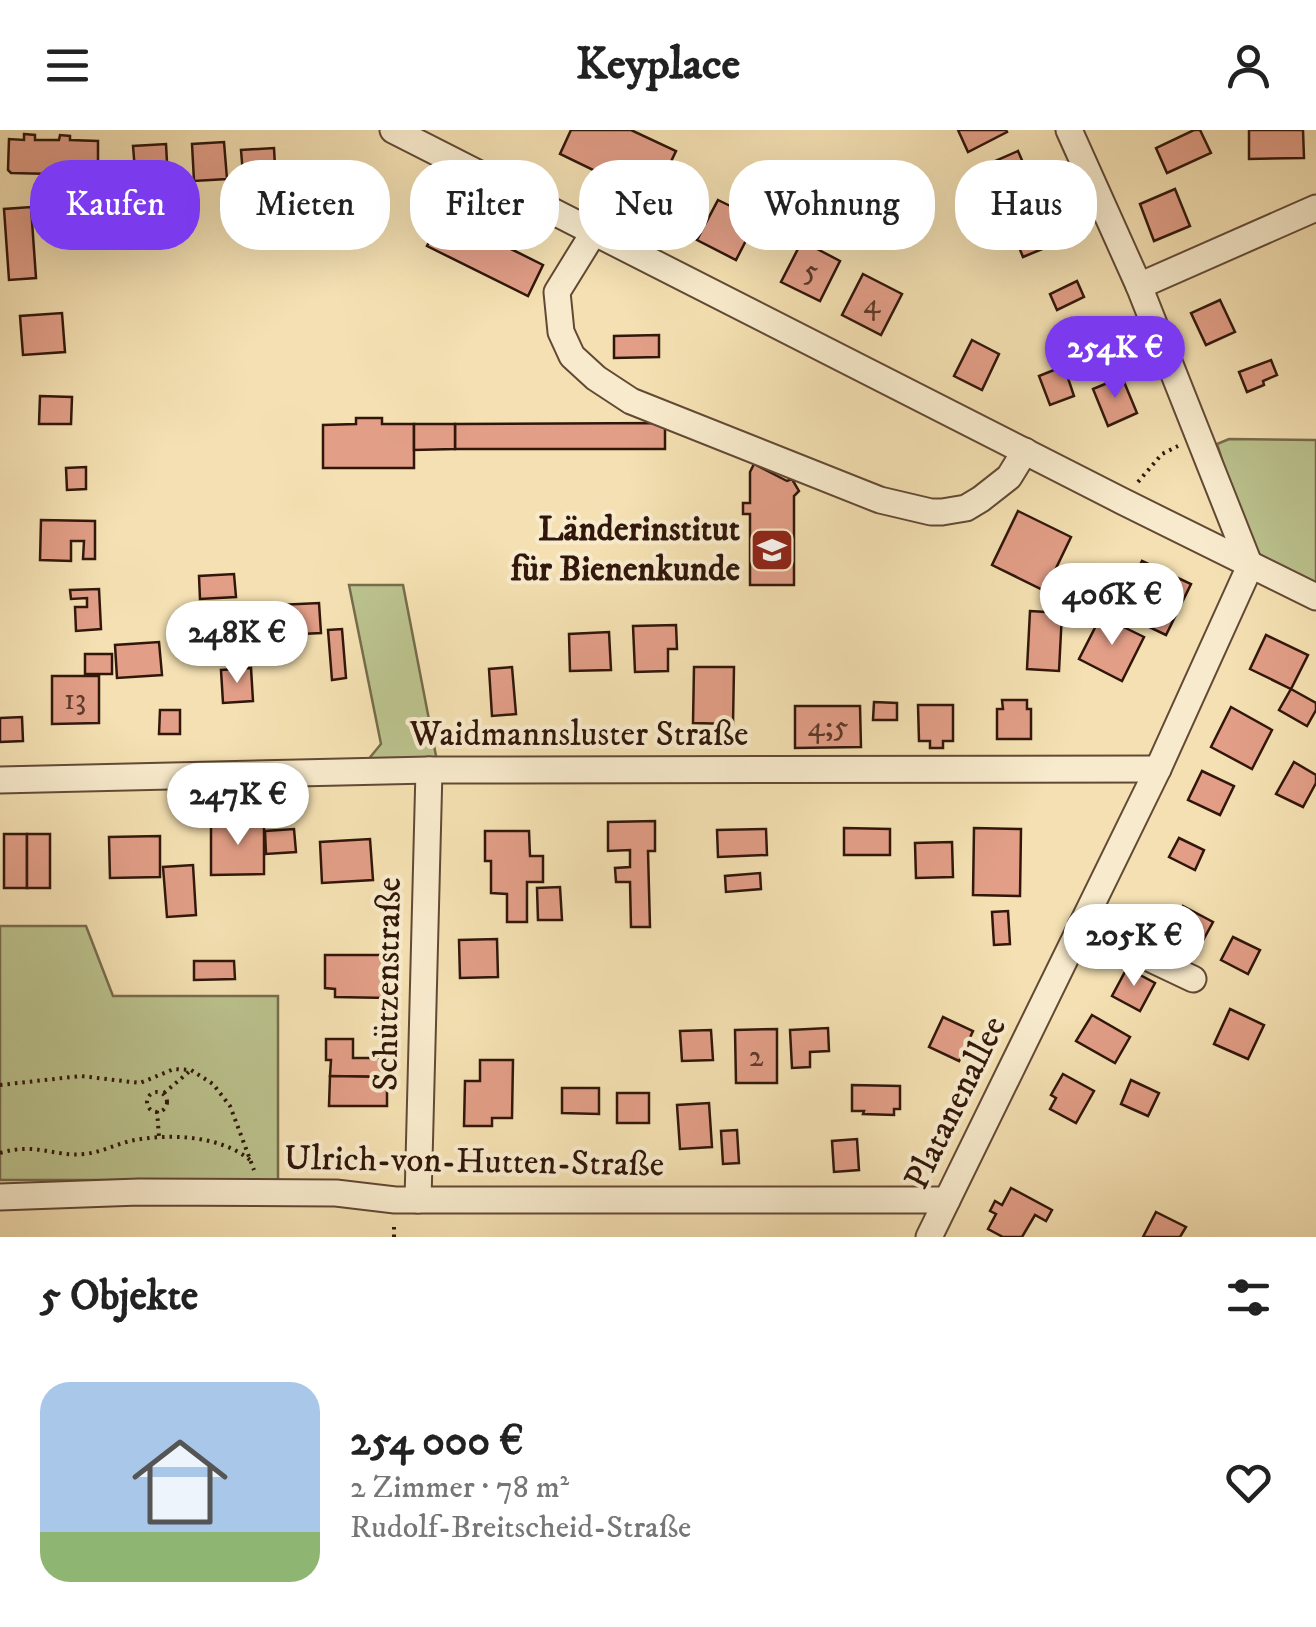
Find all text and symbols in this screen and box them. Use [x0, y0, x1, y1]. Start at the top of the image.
text: Keyplace [576, 37, 740, 93]
icon: menu [40, 38, 95, 93]
icon: person [1221, 38, 1276, 93]
chip: Kaufen [30, 160, 200, 250]
chip: Mieten [220, 160, 390, 250]
chip: Filter [410, 160, 559, 250]
chip: Neu [579, 160, 709, 250]
chip: Wohnung [729, 160, 935, 250]
chip: Haus [955, 160, 1097, 250]
house number: 5 [804, 253, 819, 290]
house number: 4 [863, 286, 881, 323]
pin: 254K € [1034, 316, 1196, 401]
text: 254K € [1067, 328, 1163, 368]
place label: Länderinstitut für Bienenkunde [511, 508, 741, 592]
school or university icon: Länderinstitut für Bienenkunde [749, 527, 795, 573]
pin: 406K € [1031, 563, 1193, 648]
text: 406K € [1062, 575, 1162, 615]
pin: 248K € [156, 601, 318, 686]
text: 248K € [188, 613, 286, 653]
house number: 13 [64, 682, 86, 719]
house number: 4;5 [807, 709, 849, 746]
street label: Waidmannsluster Straße [408, 713, 749, 757]
pin: 247K € [157, 763, 319, 848]
text: 247K € [189, 775, 287, 815]
street label: Schützenstraße [364, 877, 412, 1091]
pin: 205K € [1053, 904, 1215, 989]
text: 205K € [1086, 916, 1182, 956]
street label: Platanenallee [895, 1009, 1017, 1197]
house number: 2 [749, 1039, 764, 1076]
street label: Ulrich-von-Hutten-Straße [284, 1137, 664, 1187]
icon: filters [1221, 1270, 1276, 1325]
text: 5 Objekte [40, 1271, 198, 1323]
text: 254 000 € [350, 1416, 524, 1468]
icon: home [120, 1422, 240, 1542]
icon: heart [1221, 1455, 1276, 1510]
text: 2 Zimmer · 78 m² [350, 1468, 569, 1508]
text: Rudolf-Breitscheid-Straße [350, 1508, 691, 1548]

